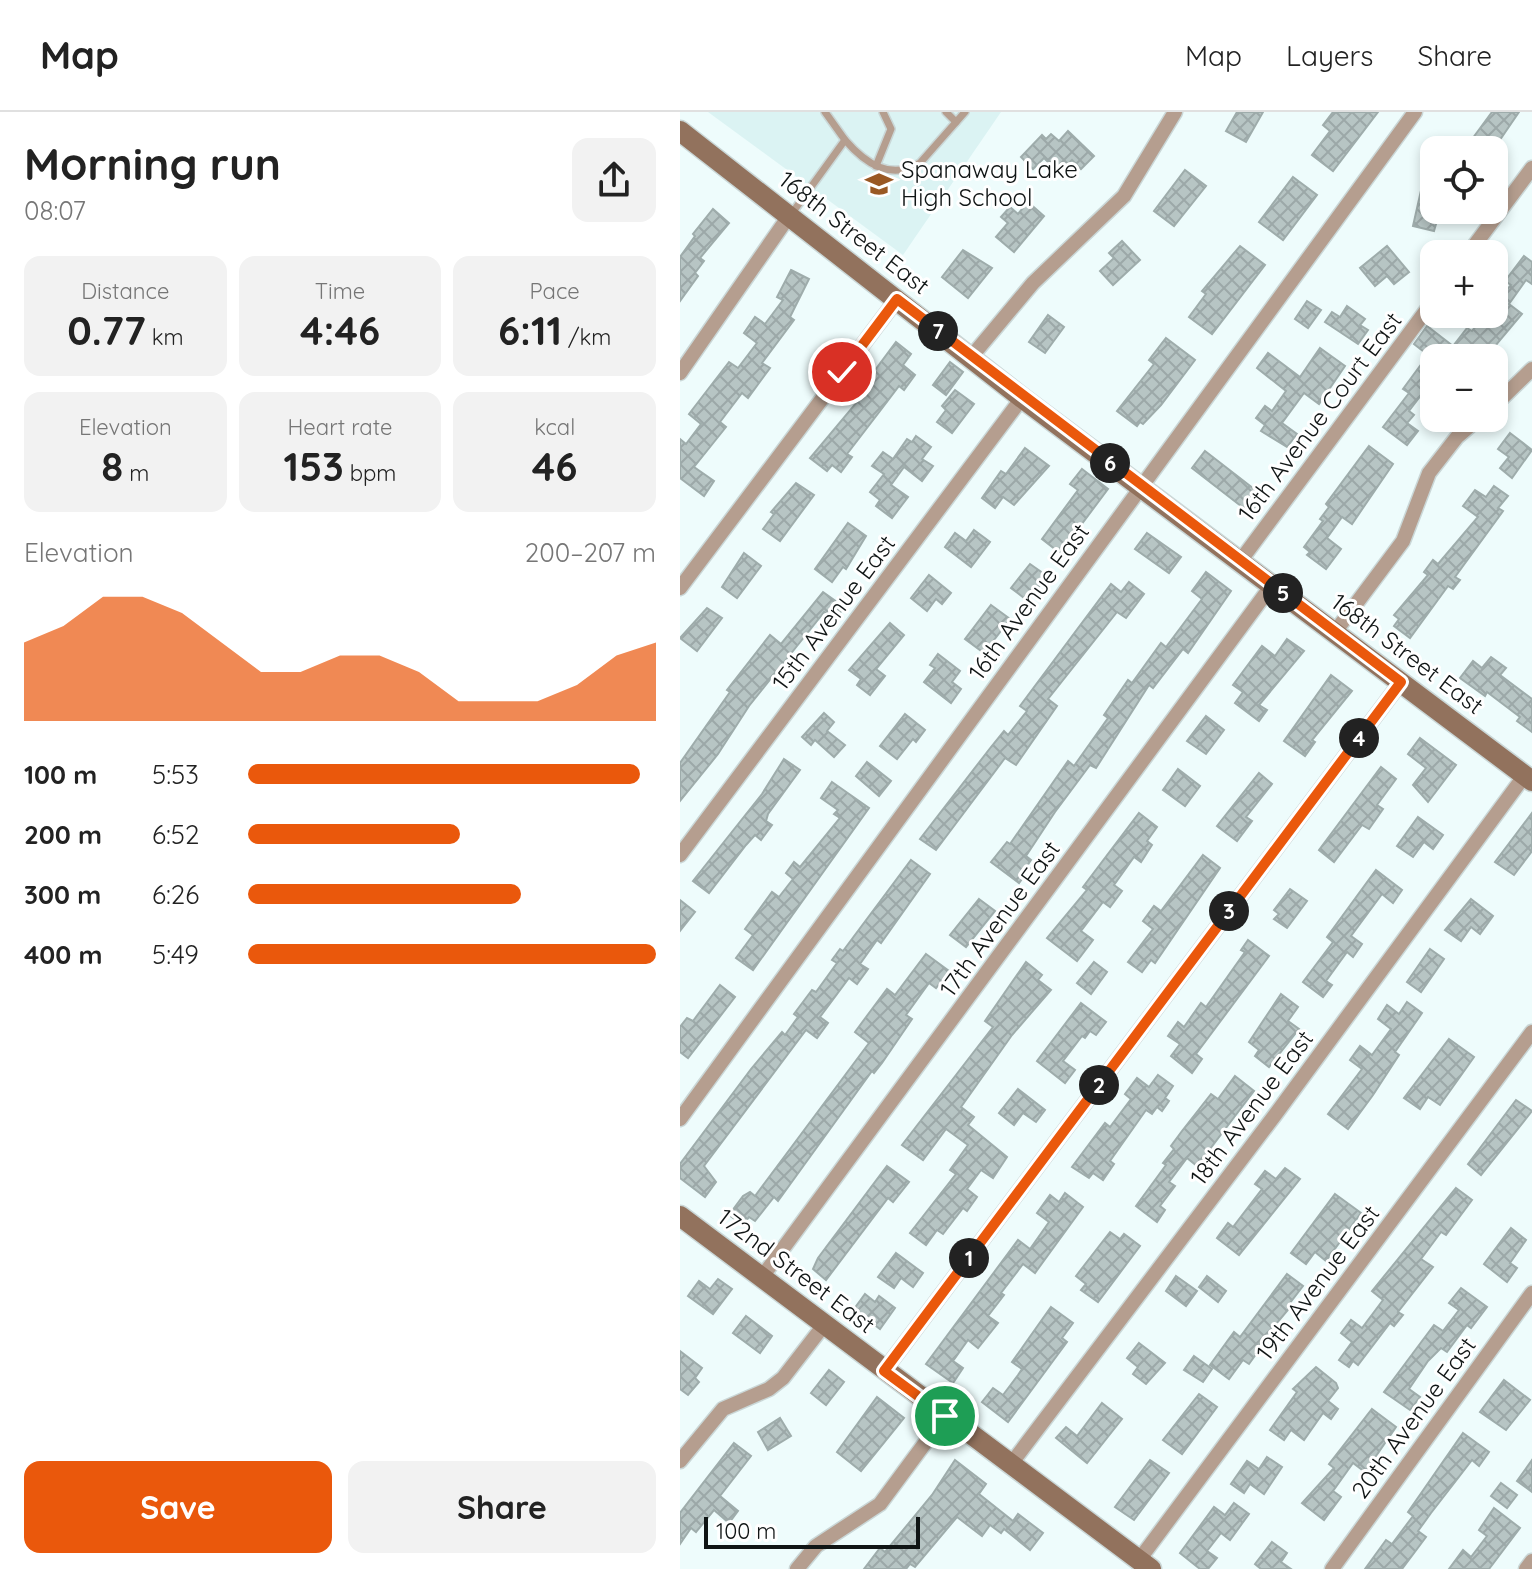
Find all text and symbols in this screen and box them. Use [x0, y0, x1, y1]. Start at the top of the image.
text: Map [40, 31, 119, 79]
text: Map [1185, 38, 1242, 73]
text: Layers [1286, 38, 1373, 73]
text: Share [1417, 38, 1492, 73]
text: Morning run [24, 136, 281, 191]
map controls [1420, 136, 1508, 432]
button: locate [1420, 136, 1508, 224]
button: share [572, 138, 656, 222]
place label: Spanaway Lake High School [901, 154, 1078, 212]
street label: 168th Street East [773, 164, 936, 300]
school or university icon: Spanaway Lake High School [864, 169, 894, 199]
text: 08:07 [24, 194, 86, 227]
button: + [1420, 240, 1508, 328]
text: Distance [81, 277, 169, 305]
text: Time [315, 277, 365, 305]
text: Pace [530, 277, 580, 305]
text: 0.77 [67, 305, 146, 355]
text: 4:46 [300, 305, 380, 355]
text: 6:11 [498, 305, 562, 355]
street label: 16th Avenue Court East [1231, 306, 1408, 527]
pin: 7 [918, 311, 958, 351]
text: 7 [932, 317, 944, 345]
text: km [146, 323, 183, 351]
text: /km [562, 323, 611, 351]
pin [808, 338, 876, 406]
button: − [1420, 344, 1508, 432]
icon: check [820, 350, 864, 394]
text: Elevation [79, 413, 172, 441]
text: Heart rate [288, 413, 392, 441]
text: kcal [534, 413, 575, 441]
text: 8 [101, 441, 123, 491]
text: 153 [284, 441, 344, 491]
text: 46 [532, 441, 577, 491]
pin: 6 [1090, 443, 1130, 483]
text: 6 [1104, 449, 1116, 477]
text: m [123, 459, 149, 487]
text: bpm [344, 459, 396, 487]
street label: 16th Avenue East [961, 517, 1095, 686]
street label: 15th Avenue East [765, 529, 901, 696]
text: Elevation [24, 536, 134, 569]
text: 200–207 m [525, 536, 656, 569]
pin: 5 [1263, 573, 1303, 613]
text: 5 [1277, 579, 1289, 607]
street label: 168th Street East [1326, 586, 1490, 720]
pin: 4 [1339, 718, 1379, 758]
text: 4 [1353, 724, 1365, 752]
text: 100 m [24, 758, 97, 791]
text: 5:53 [152, 758, 199, 791]
text: 200 m [24, 818, 102, 851]
text: 6:52 [152, 818, 199, 851]
street label: 17th Avenue East [932, 834, 1066, 1002]
text: 300 m [24, 878, 101, 911]
text: 6:26 [152, 878, 199, 911]
pin: 3 [1209, 891, 1249, 931]
text: 3 [1223, 897, 1235, 925]
text: 400 m [24, 938, 102, 971]
text: 5:49 [152, 938, 199, 971]
street label: 18th Avenue East [1183, 1024, 1319, 1191]
pin: 2 [1079, 1065, 1119, 1105]
text: 2 [1093, 1071, 1105, 1099]
street label: 19th Avenue East [1249, 1199, 1385, 1366]
street label: 172nd Street East [712, 1201, 881, 1339]
pin: 1 [949, 1238, 989, 1278]
text: 1 [965, 1244, 973, 1272]
street label: 20th Avenue East [1345, 1331, 1482, 1504]
pin [911, 1382, 979, 1450]
icon: arrive [923, 1394, 967, 1438]
button: Save [24, 1461, 332, 1553]
button: Share [348, 1461, 656, 1553]
scale bar [704, 1513, 920, 1549]
text: 100 m [716, 1517, 776, 1545]

